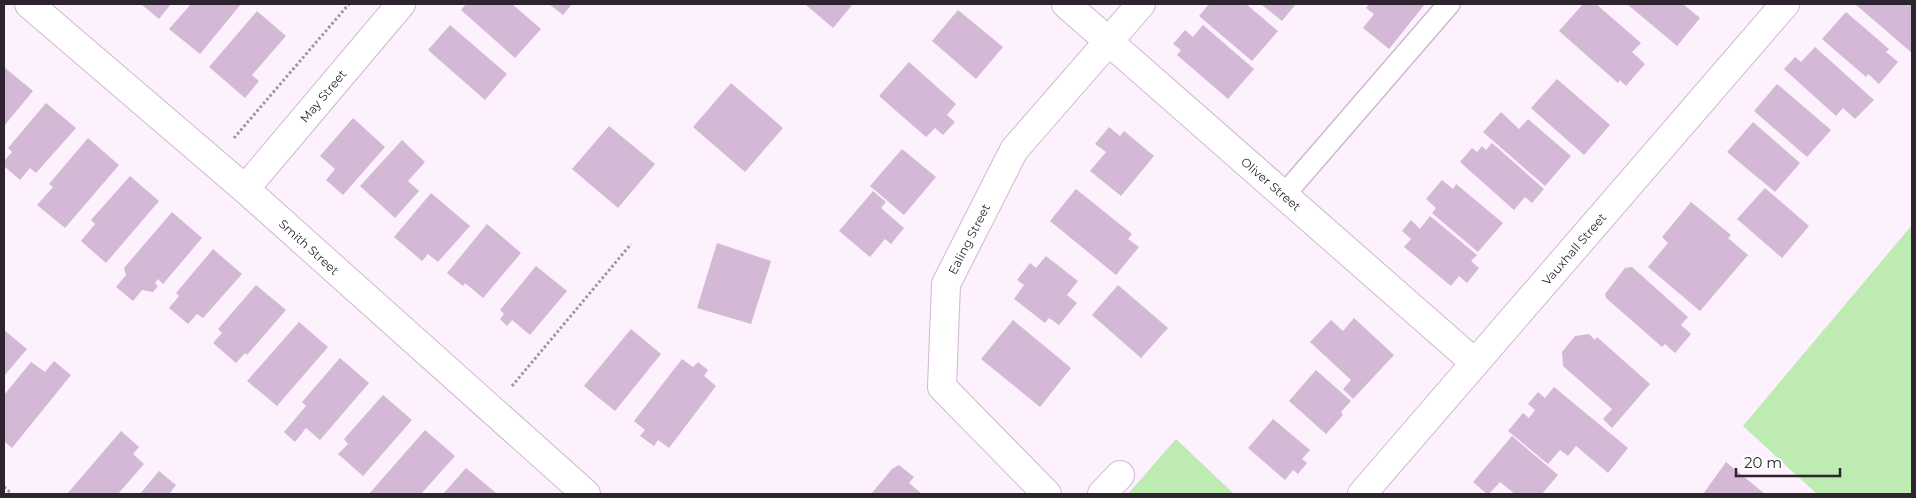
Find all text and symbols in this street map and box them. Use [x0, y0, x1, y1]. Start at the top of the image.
street label: May Street [297, 66, 349, 125]
street label: Oliver Street [1238, 154, 1304, 214]
street label: Ealing Street [945, 201, 993, 277]
street label: Vauxhall Street [1539, 210, 1609, 288]
street label: Smith Street [276, 216, 342, 278]
scale bar [1736, 446, 1840, 478]
text: 20 m [1744, 453, 1782, 472]

